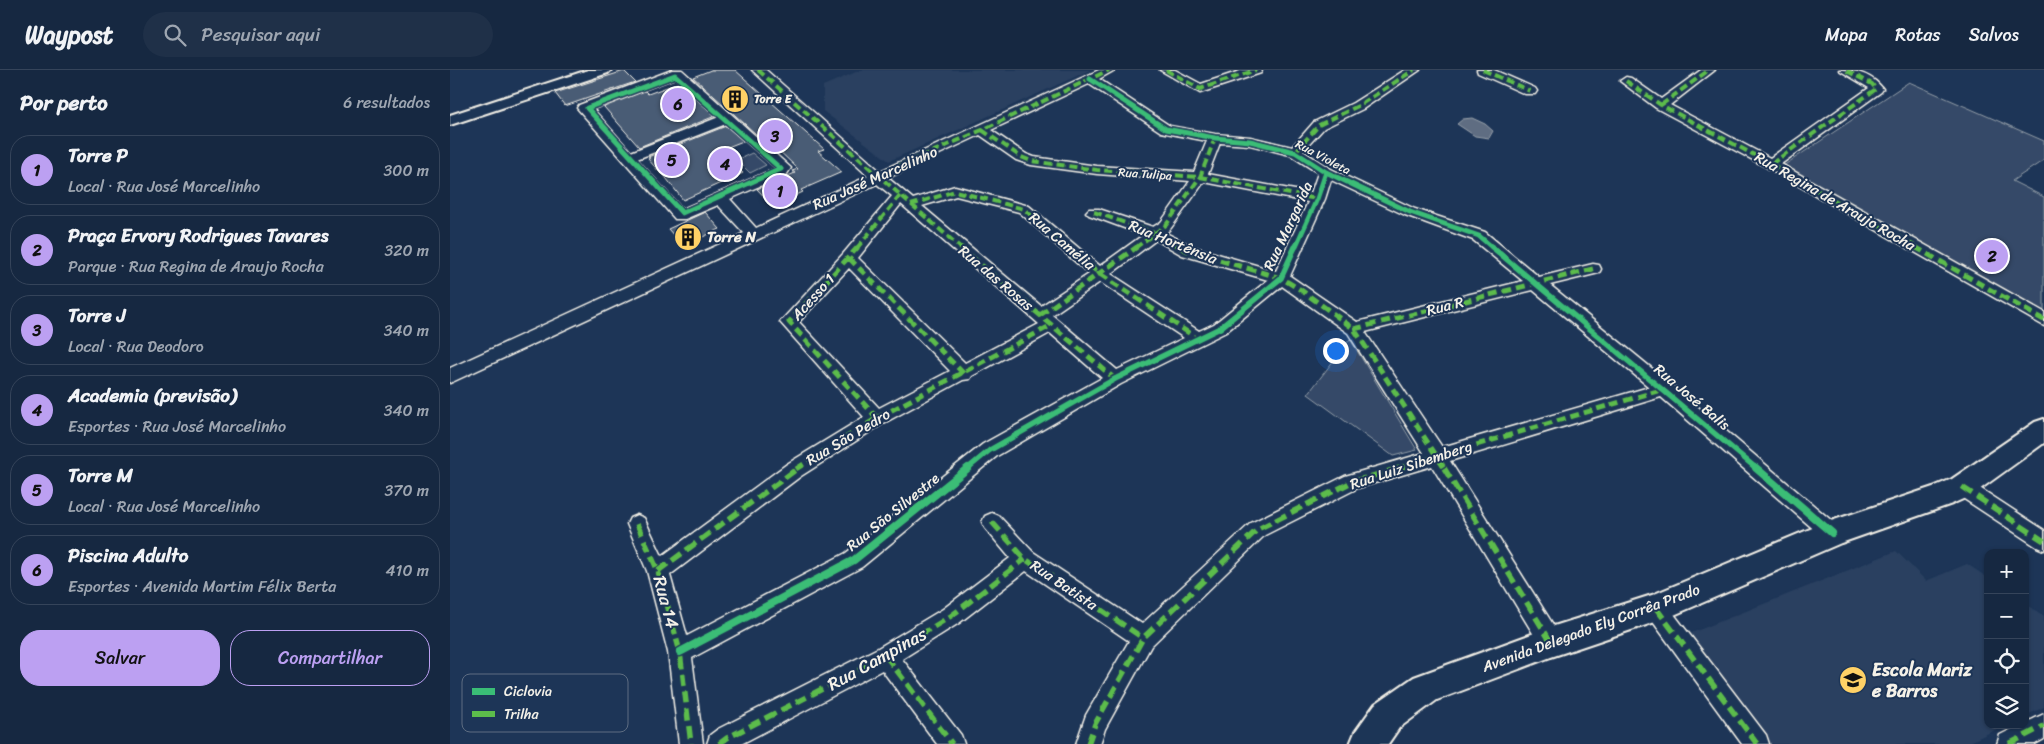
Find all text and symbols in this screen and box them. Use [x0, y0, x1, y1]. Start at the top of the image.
search box [143, 12, 493, 57]
text: Waypost [25, 14, 113, 56]
text: Pesquisar aqui [201, 18, 320, 51]
text: Mapa [1825, 19, 1867, 51]
text: Rotas [1895, 19, 1941, 51]
text: Salvos [1969, 19, 2019, 51]
icon: search [161, 21, 189, 49]
text: Por perto [20, 84, 108, 122]
building icon: Torre E [720, 84, 750, 114]
pin: 6 [662, 85, 694, 123]
text: 6 resultados [343, 88, 430, 117]
place label: Torre E [754, 88, 793, 110]
pin: 3 [759, 117, 791, 155]
street label: Rua Violeta [1291, 133, 1355, 181]
text: Torre P [68, 139, 128, 172]
street label: Rua José Marcelinho [808, 139, 942, 217]
pin: 5 [656, 141, 688, 179]
street label: Rua Regina de Araujo Rocha [1749, 144, 1921, 258]
pin: 4 [709, 145, 741, 183]
text: 1 [34, 156, 40, 185]
text: 300 m [384, 156, 429, 185]
street label: Rua Tulipa [1117, 161, 1174, 187]
text: Local · Rua José Marcelinho [68, 172, 260, 201]
pin: 1 [764, 172, 796, 210]
street label: Rua Margarida [1256, 177, 1320, 275]
street label: Rua Camélia [1023, 205, 1102, 277]
street label: Rua Hortênsia [1125, 212, 1222, 272]
text: Praça Ervory Rodrigues Tavares [68, 219, 329, 252]
building icon: Torre N [673, 222, 703, 252]
place label: Torre N [707, 224, 757, 250]
text: 2 [32, 236, 42, 265]
text: 320 m [384, 236, 429, 265]
pin: 2 [1976, 237, 2008, 275]
street label: Rua das Rosas [952, 238, 1040, 318]
text: Parque · Rua Regina de Araujo Rocha [68, 252, 324, 281]
street label: Acesso 1 [784, 267, 841, 327]
street label: Rua R [1424, 289, 1466, 323]
text: Torre J [68, 299, 126, 332]
text: 3 [33, 316, 41, 345]
text: 340 m [384, 316, 429, 345]
text: Local · Rua Deodoro [68, 332, 204, 361]
your location [1323, 338, 1349, 364]
street label: Rua José Balis [1648, 357, 1737, 437]
text: Academia (previsão) [68, 379, 237, 412]
text: 4 [32, 396, 42, 425]
text: 340 m [384, 396, 429, 425]
street label: Rua São Pedro [801, 401, 896, 473]
text: Esportes · Rua José Marcelinho [68, 412, 286, 441]
street label: Rua Luiz Sibemberg [1346, 433, 1476, 497]
text: Torre M [68, 459, 133, 492]
street label: Rua São Silvestre [841, 466, 945, 558]
text: 5 [32, 476, 42, 505]
text: 370 m [385, 476, 429, 505]
text: Local · Rua José Marcelinho [68, 492, 260, 521]
text: Piscina Adulto [68, 539, 188, 572]
map controls [1984, 549, 2029, 729]
button: + [1984, 549, 2029, 594]
street label: Rua Batista [1025, 553, 1104, 618]
text: 6 [32, 556, 42, 585]
text: 410 m [386, 556, 429, 585]
text: Esportes · Avenida Martim Félix Berta [68, 572, 336, 601]
street label: Rua 14 [644, 572, 688, 632]
street label: Avenida Delegado Ely Corrêa Prado [1477, 576, 1704, 680]
button: − [1984, 594, 2029, 639]
street label: Rua Campinas [821, 618, 933, 700]
button: Salvar [20, 630, 220, 686]
button: Compartilhar [230, 630, 430, 686]
button: locate [1984, 639, 2029, 684]
place label: Escola Mariz e Barros [1871, 654, 1973, 707]
school or university icon: Escola Mariz e Barros [1838, 665, 1868, 695]
legend [462, 674, 628, 732]
text: Ciclovia [504, 679, 552, 704]
button: layers [1984, 684, 2029, 729]
text: Trilha [504, 702, 539, 727]

